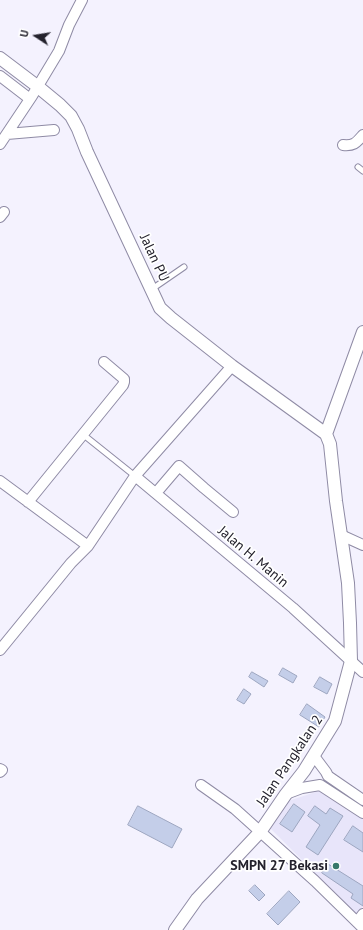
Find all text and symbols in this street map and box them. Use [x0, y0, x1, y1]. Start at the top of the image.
north arrow [16, 16, 56, 56]
text: U [17, 29, 32, 38]
street label: Jalan PU [136, 232, 172, 284]
street label: Jalan H. Manin [214, 523, 292, 591]
street label: Jalan Pangkalan 2 [253, 712, 327, 810]
place label: SMPN 27 Bekasi [230, 858, 328, 874]
marker: SMPN 27 Bekasi [331, 861, 341, 871]

